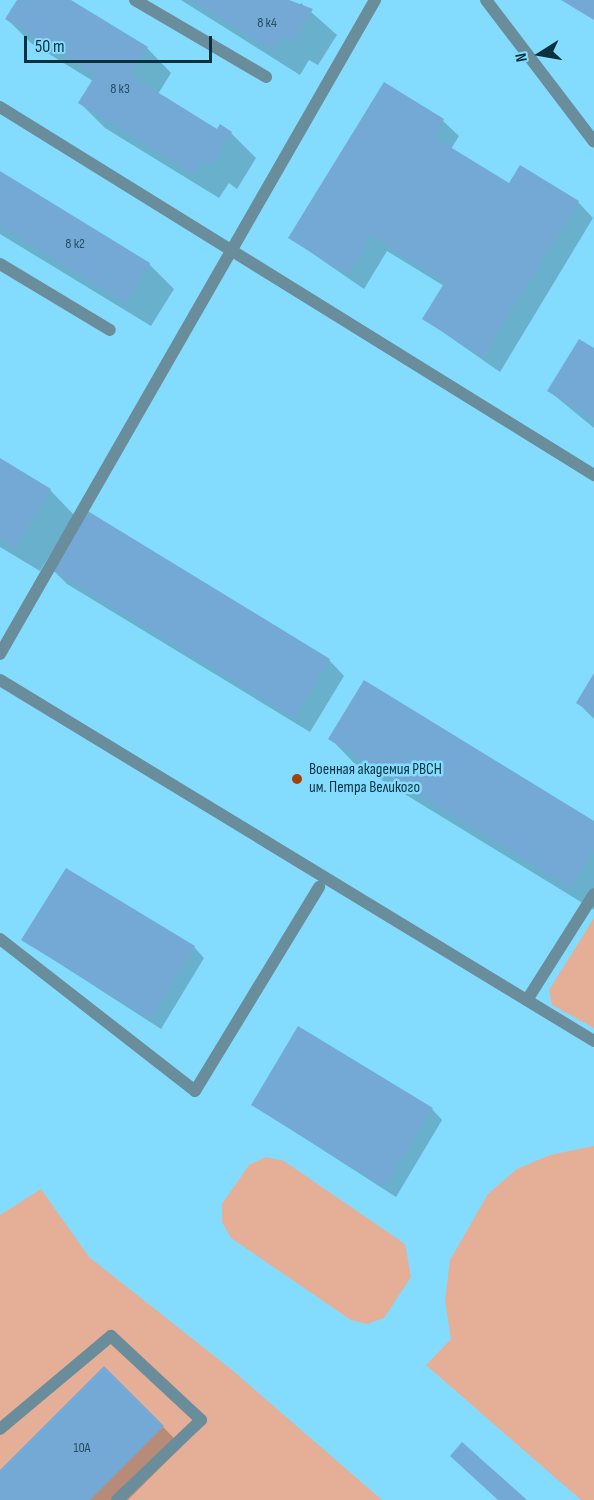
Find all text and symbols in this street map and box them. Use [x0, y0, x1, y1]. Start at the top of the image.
house number: 8 к4 [257, 15, 277, 31]
scale bar [27, 24, 214, 62]
north arrow [510, 24, 570, 84]
text: 50 m [35, 36, 65, 57]
text: N [512, 52, 532, 64]
house number: 8 к3 [110, 81, 130, 97]
house number: 8 к2 [65, 236, 85, 252]
place label: Военная академия РВСН им. Петра Великого [309, 760, 442, 798]
marker: Военная академия РВСН им. Петра Великого [290, 772, 304, 786]
house number: 10А [73, 1440, 91, 1456]

